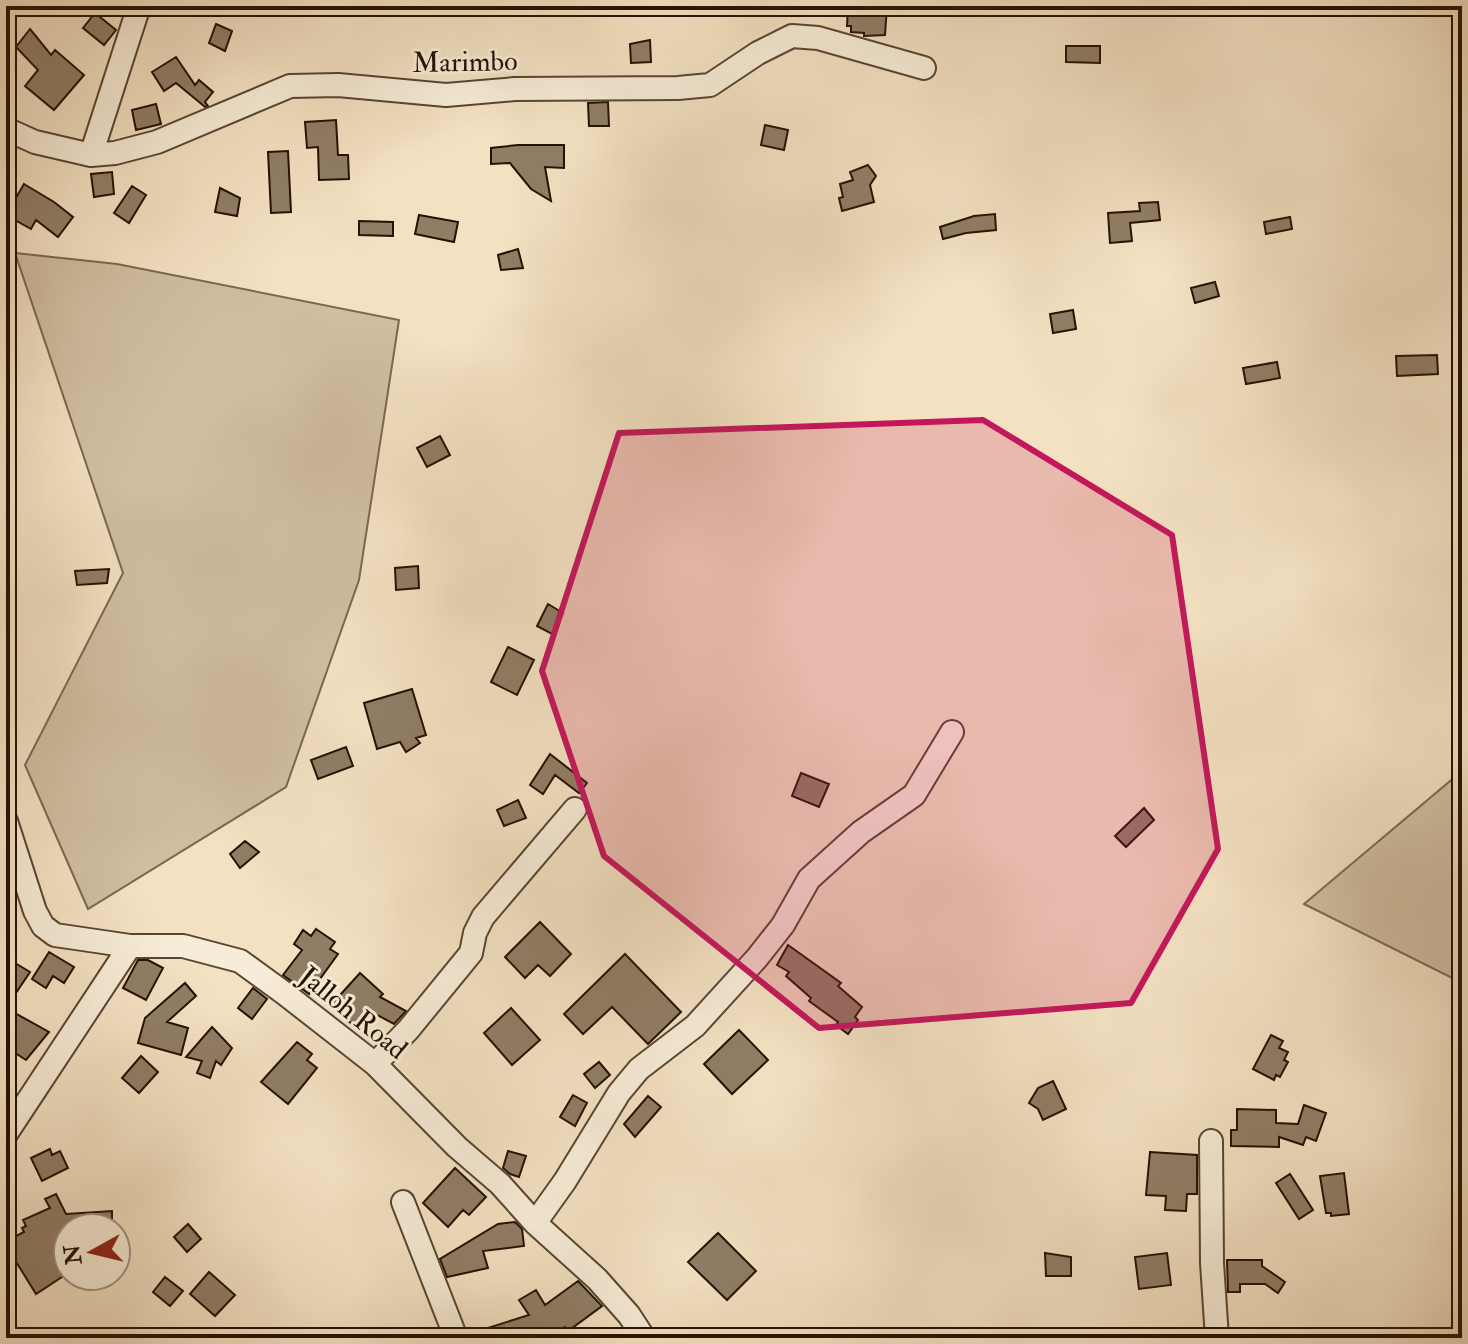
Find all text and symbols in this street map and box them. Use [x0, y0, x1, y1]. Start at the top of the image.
street label: Marimbo [412, 44, 518, 81]
street label: Jalloh Road [291, 958, 414, 1067]
north arrow [52, 1212, 132, 1292]
text: N [58, 1243, 89, 1267]

